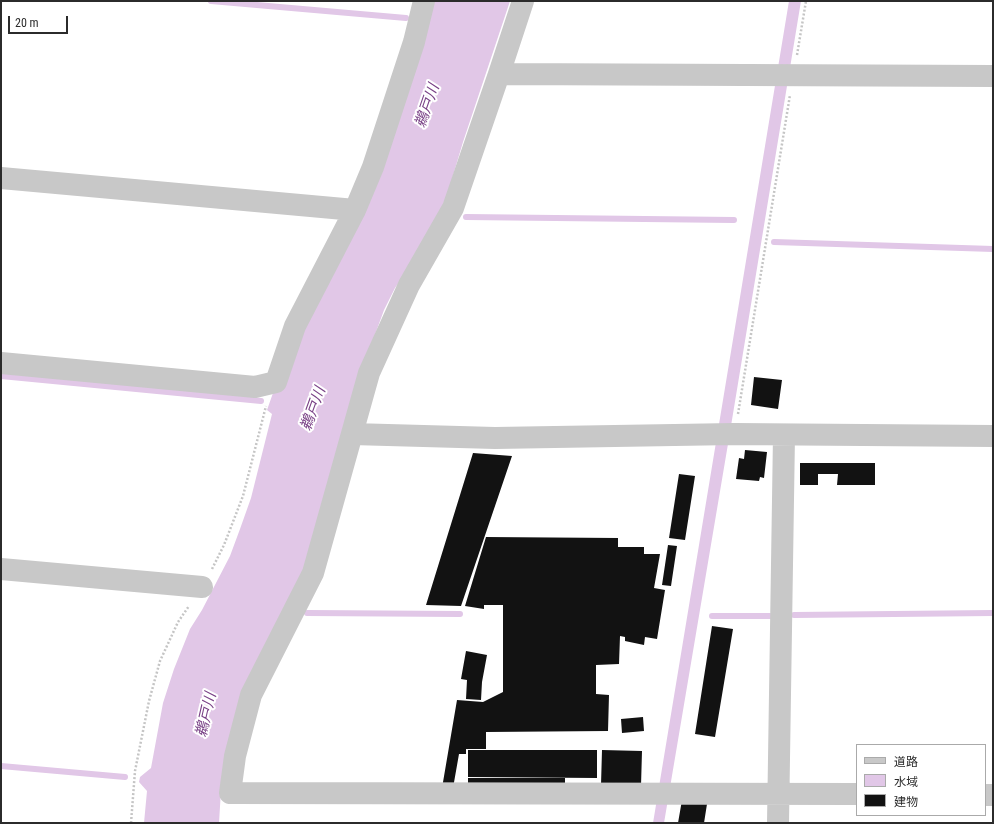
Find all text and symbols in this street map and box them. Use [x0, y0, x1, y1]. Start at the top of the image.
scale bar [10, 8, 70, 34]
text: 20 m [15, 16, 39, 30]
water label: 鵜戸川 [412, 82, 444, 130]
water label: 鵜戸川 [298, 385, 330, 433]
water label: 鵜戸川 [193, 691, 221, 739]
legend [856, 744, 986, 816]
text: 道路 [894, 755, 918, 769]
text: 水域 [894, 775, 918, 789]
text: 建物 [894, 795, 918, 809]

